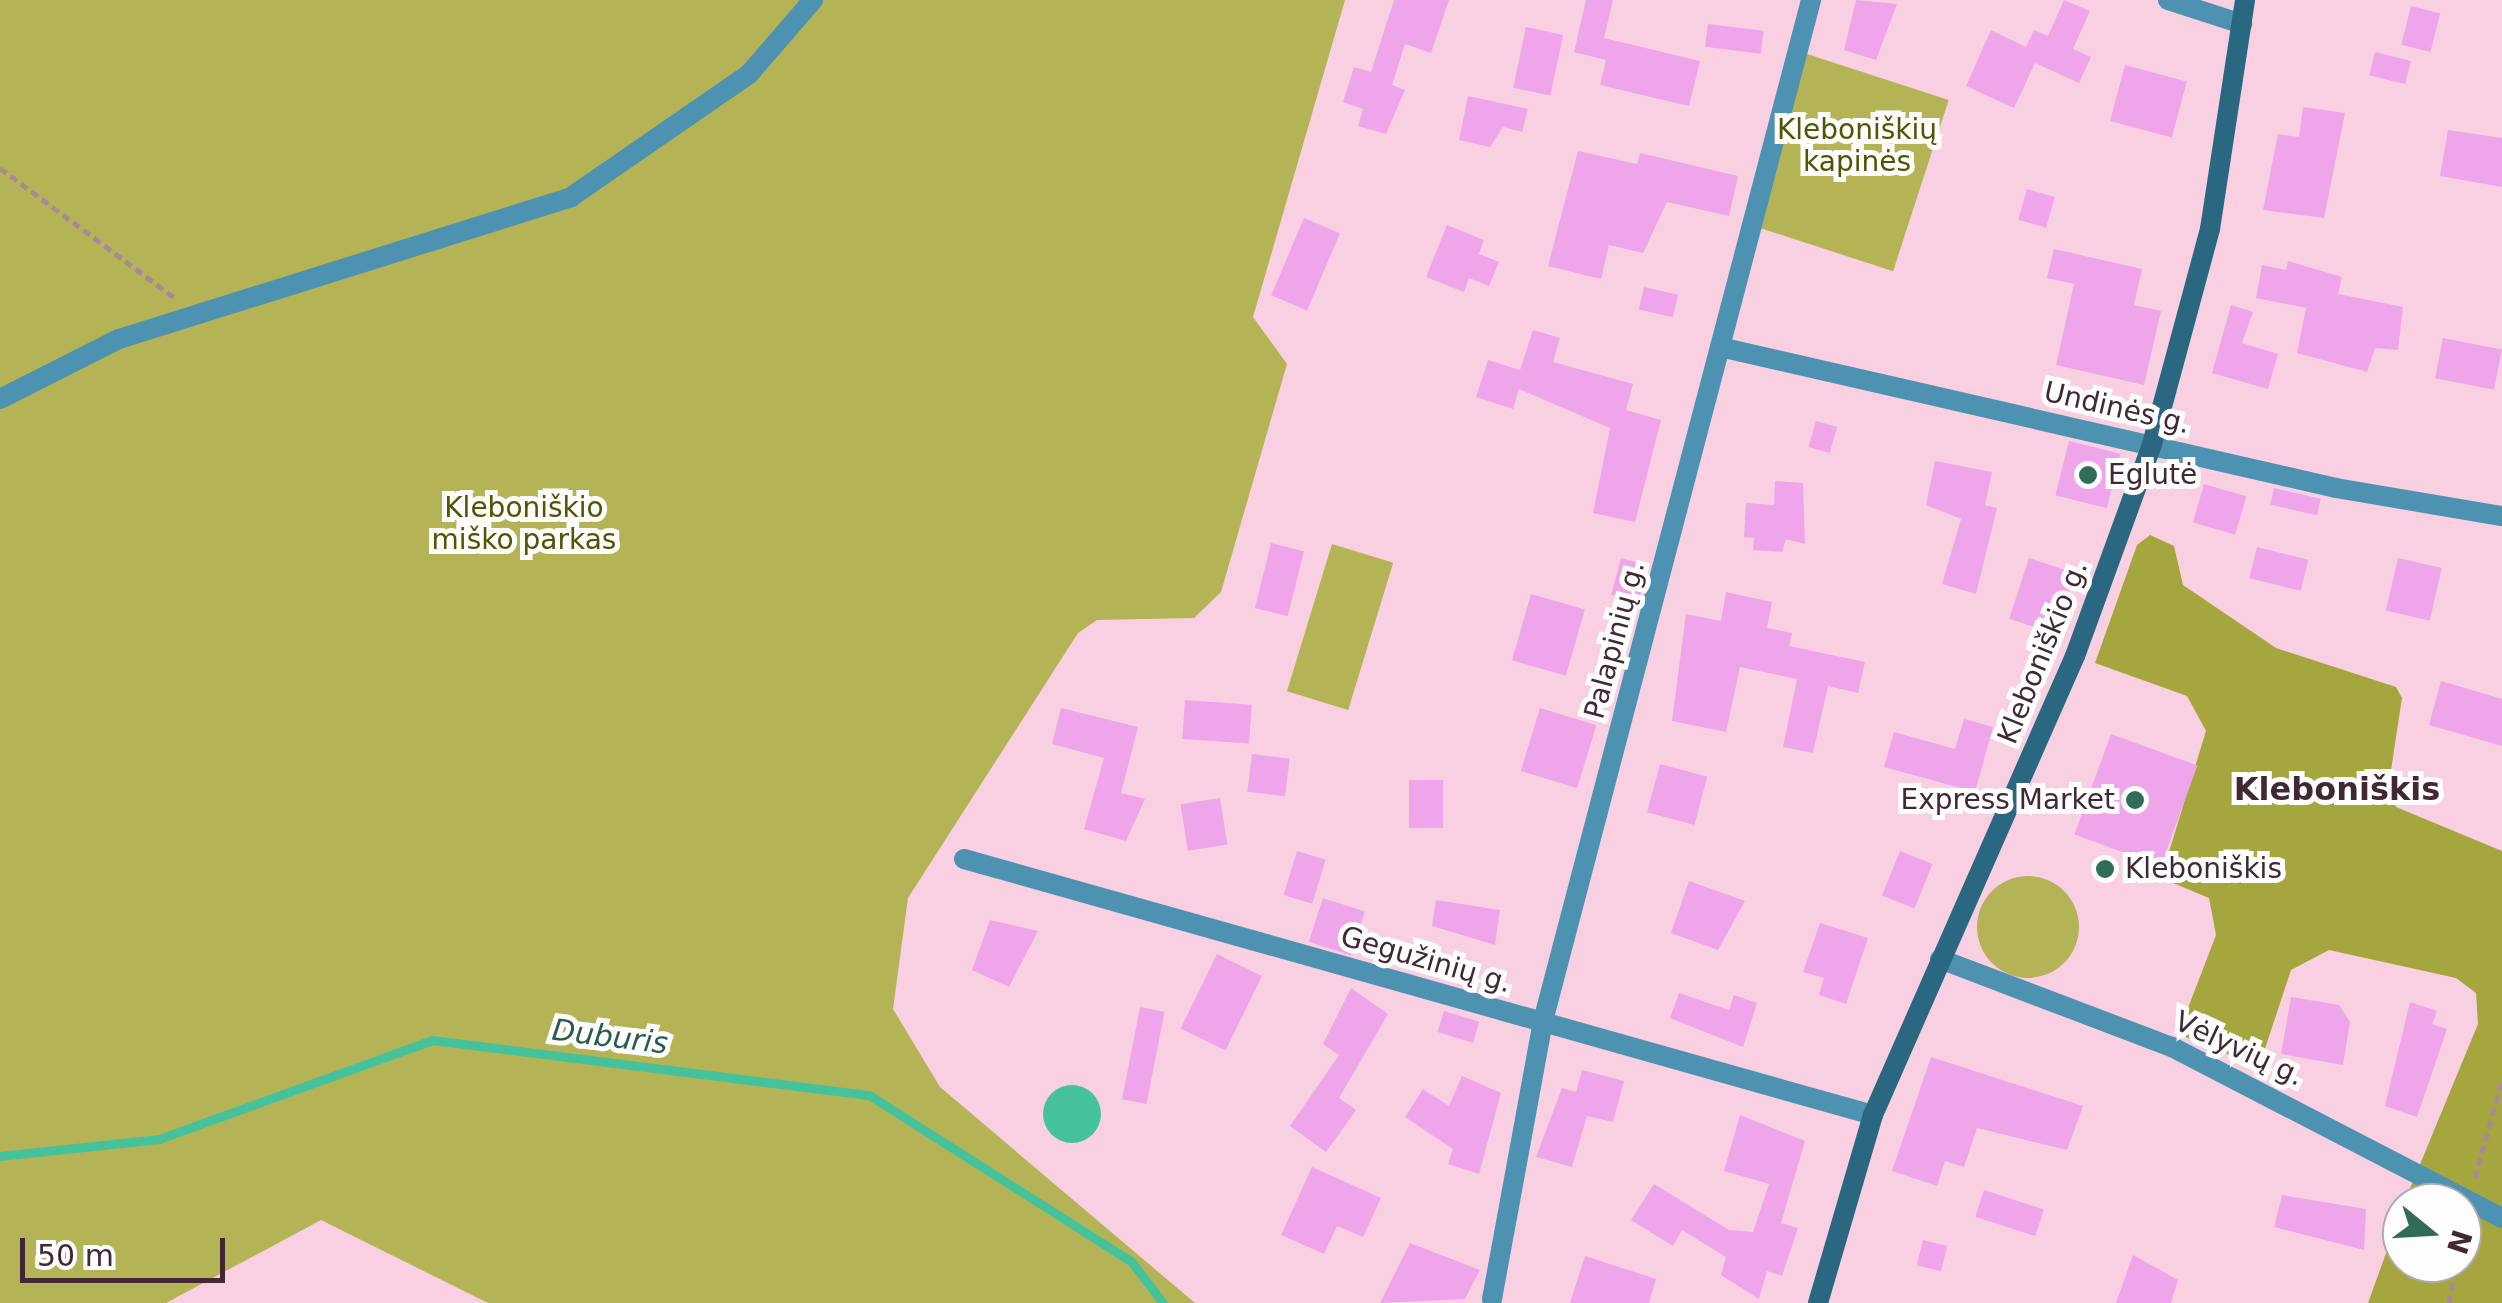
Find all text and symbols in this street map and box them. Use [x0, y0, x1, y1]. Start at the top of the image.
park label: Kleboniškių kapinės [1777, 113, 1937, 179]
street label: Undinės g. [2041, 375, 2193, 441]
place label: Eglutė [2108, 458, 2197, 492]
marker: Eglutė [2077, 464, 2099, 486]
park label: Kleboniškio miško parkas [432, 491, 616, 557]
street label: Kleboniškio g. [1991, 555, 2095, 749]
street label: Palapinių g. [1578, 557, 1652, 723]
district label: Kleboniškis [2234, 770, 2440, 808]
place label: Express Market [1901, 783, 2115, 817]
marker: Express Market [2124, 789, 2146, 811]
place label: Kleboniškis [2125, 852, 2282, 886]
marker: Kleboniškis [2094, 858, 2116, 880]
street label: Gegužinių g. [1337, 920, 1515, 1000]
street label: Vėlyvių g. [2169, 1005, 2309, 1093]
water label: Duburis [550, 1012, 670, 1062]
north arrow [2382, 1183, 2482, 1283]
scale bar [25, 1218, 230, 1280]
text: N [2440, 1226, 2478, 1258]
text: 50 m [37, 1238, 114, 1273]

